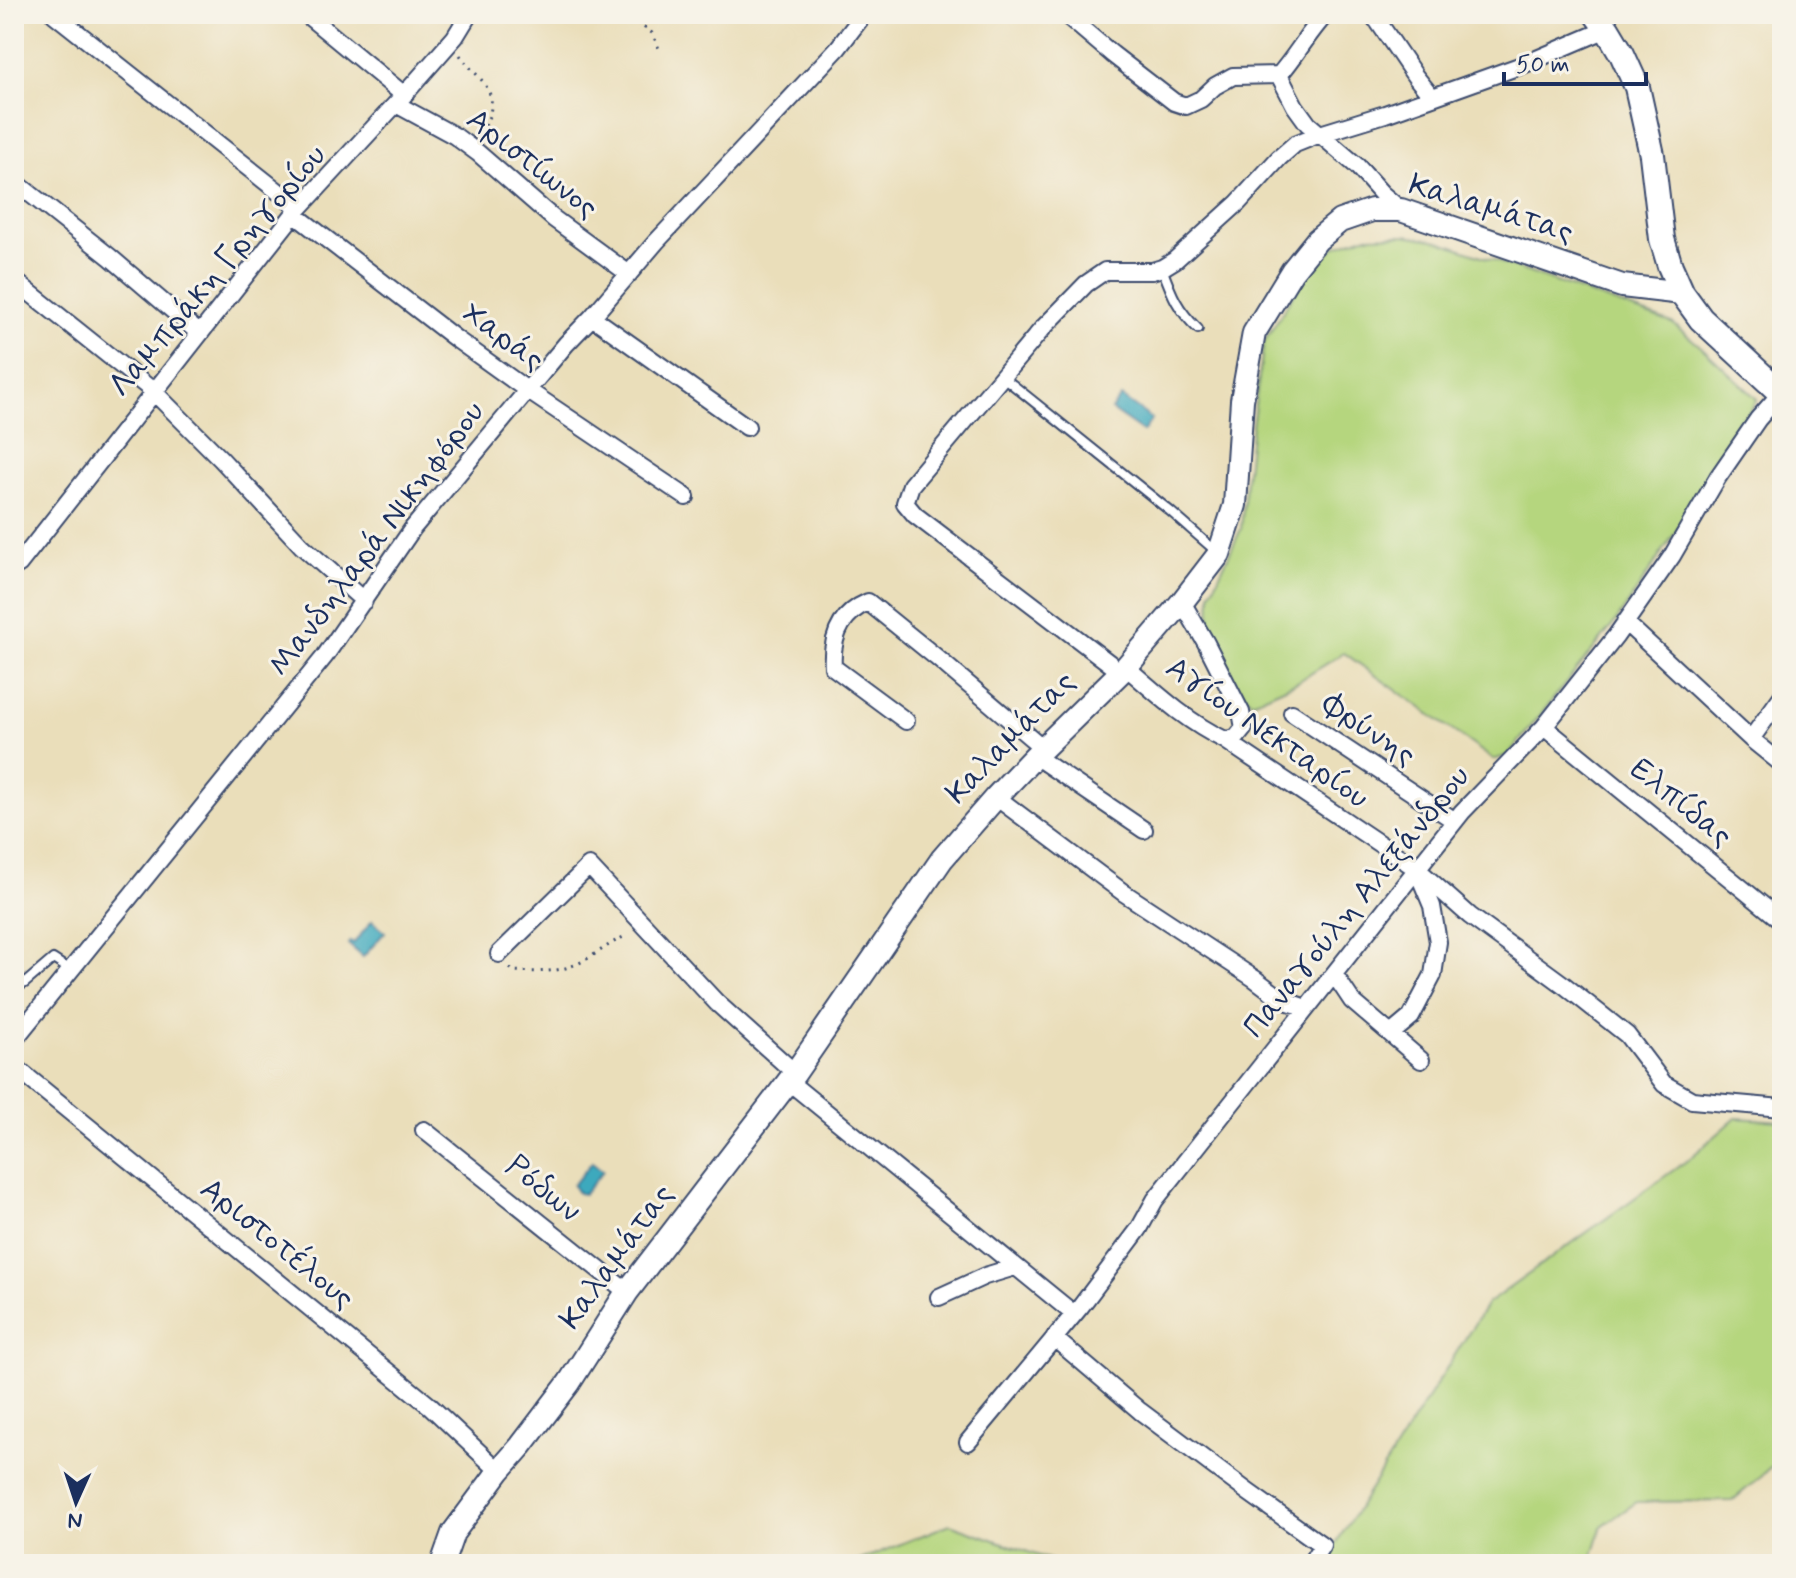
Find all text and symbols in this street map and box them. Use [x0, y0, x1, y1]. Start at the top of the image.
scale bar [1504, 36, 1646, 86]
text: 50 m [1516, 50, 1570, 81]
street label: Αριστίωνος [457, 99, 607, 229]
street label: Λαμπράκη Γρηγορίου [100, 136, 336, 406]
street label: Καλαμάτας [1403, 164, 1579, 254]
street label: Χαράς [453, 293, 553, 381]
street label: Μανδηλαρά Νικηφόρου [259, 393, 495, 685]
street label: Αγίου Νεκταρίου [1157, 647, 1377, 819]
street label: Καλαμάτας [937, 662, 1085, 814]
street label: Φρύνης [1313, 683, 1424, 777]
street label: Ελπίδας [1621, 749, 1741, 857]
street label: Παναγούλη Αλεξάνδρου [1234, 757, 1480, 1047]
street label: Ρόδων [497, 1146, 589, 1232]
street label: Αριστοτέλους [191, 1168, 364, 1319]
street label: Καλαμάτας [550, 1176, 684, 1338]
north arrow [36, 1462, 116, 1542]
text: N [67, 1506, 83, 1534]

